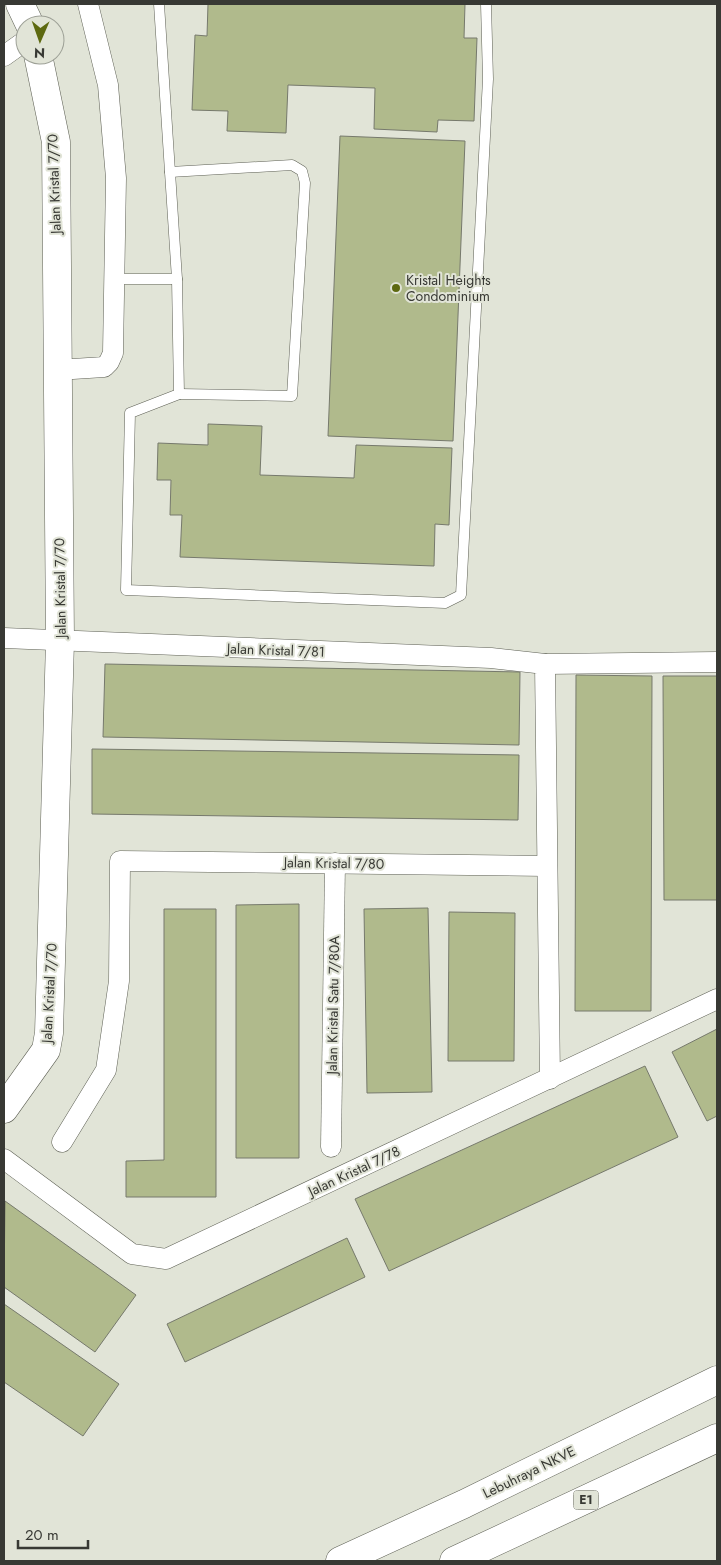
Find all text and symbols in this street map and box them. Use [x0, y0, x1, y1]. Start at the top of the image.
north arrow [15, 15, 65, 65]
text: N [34, 43, 45, 63]
street label: Jalan Kristal 7/70 [42, 134, 66, 236]
place label: Kristal Heights Condominium [406, 270, 491, 306]
marker: Kristal Heights Condominium [390, 282, 402, 294]
street label: Jalan Kristal 7/70 [49, 538, 71, 640]
street label: Jalan Kristal 7/81 [225, 638, 325, 662]
street label: Jalan Kristal 7/80 [282, 852, 384, 874]
street label: Jalan Kristal Satu 7/80A [322, 935, 344, 1077]
street label: Jalan Kristal 7/70 [36, 943, 62, 1045]
street label: Jalan Kristal 7/78 [303, 1141, 403, 1202]
street label: Lebuhraya NKVE [479, 1441, 579, 1503]
road number: E1 [574, 1490, 598, 1510]
scale bar [18, 1518, 88, 1550]
text: 20 m [25, 1524, 59, 1546]

